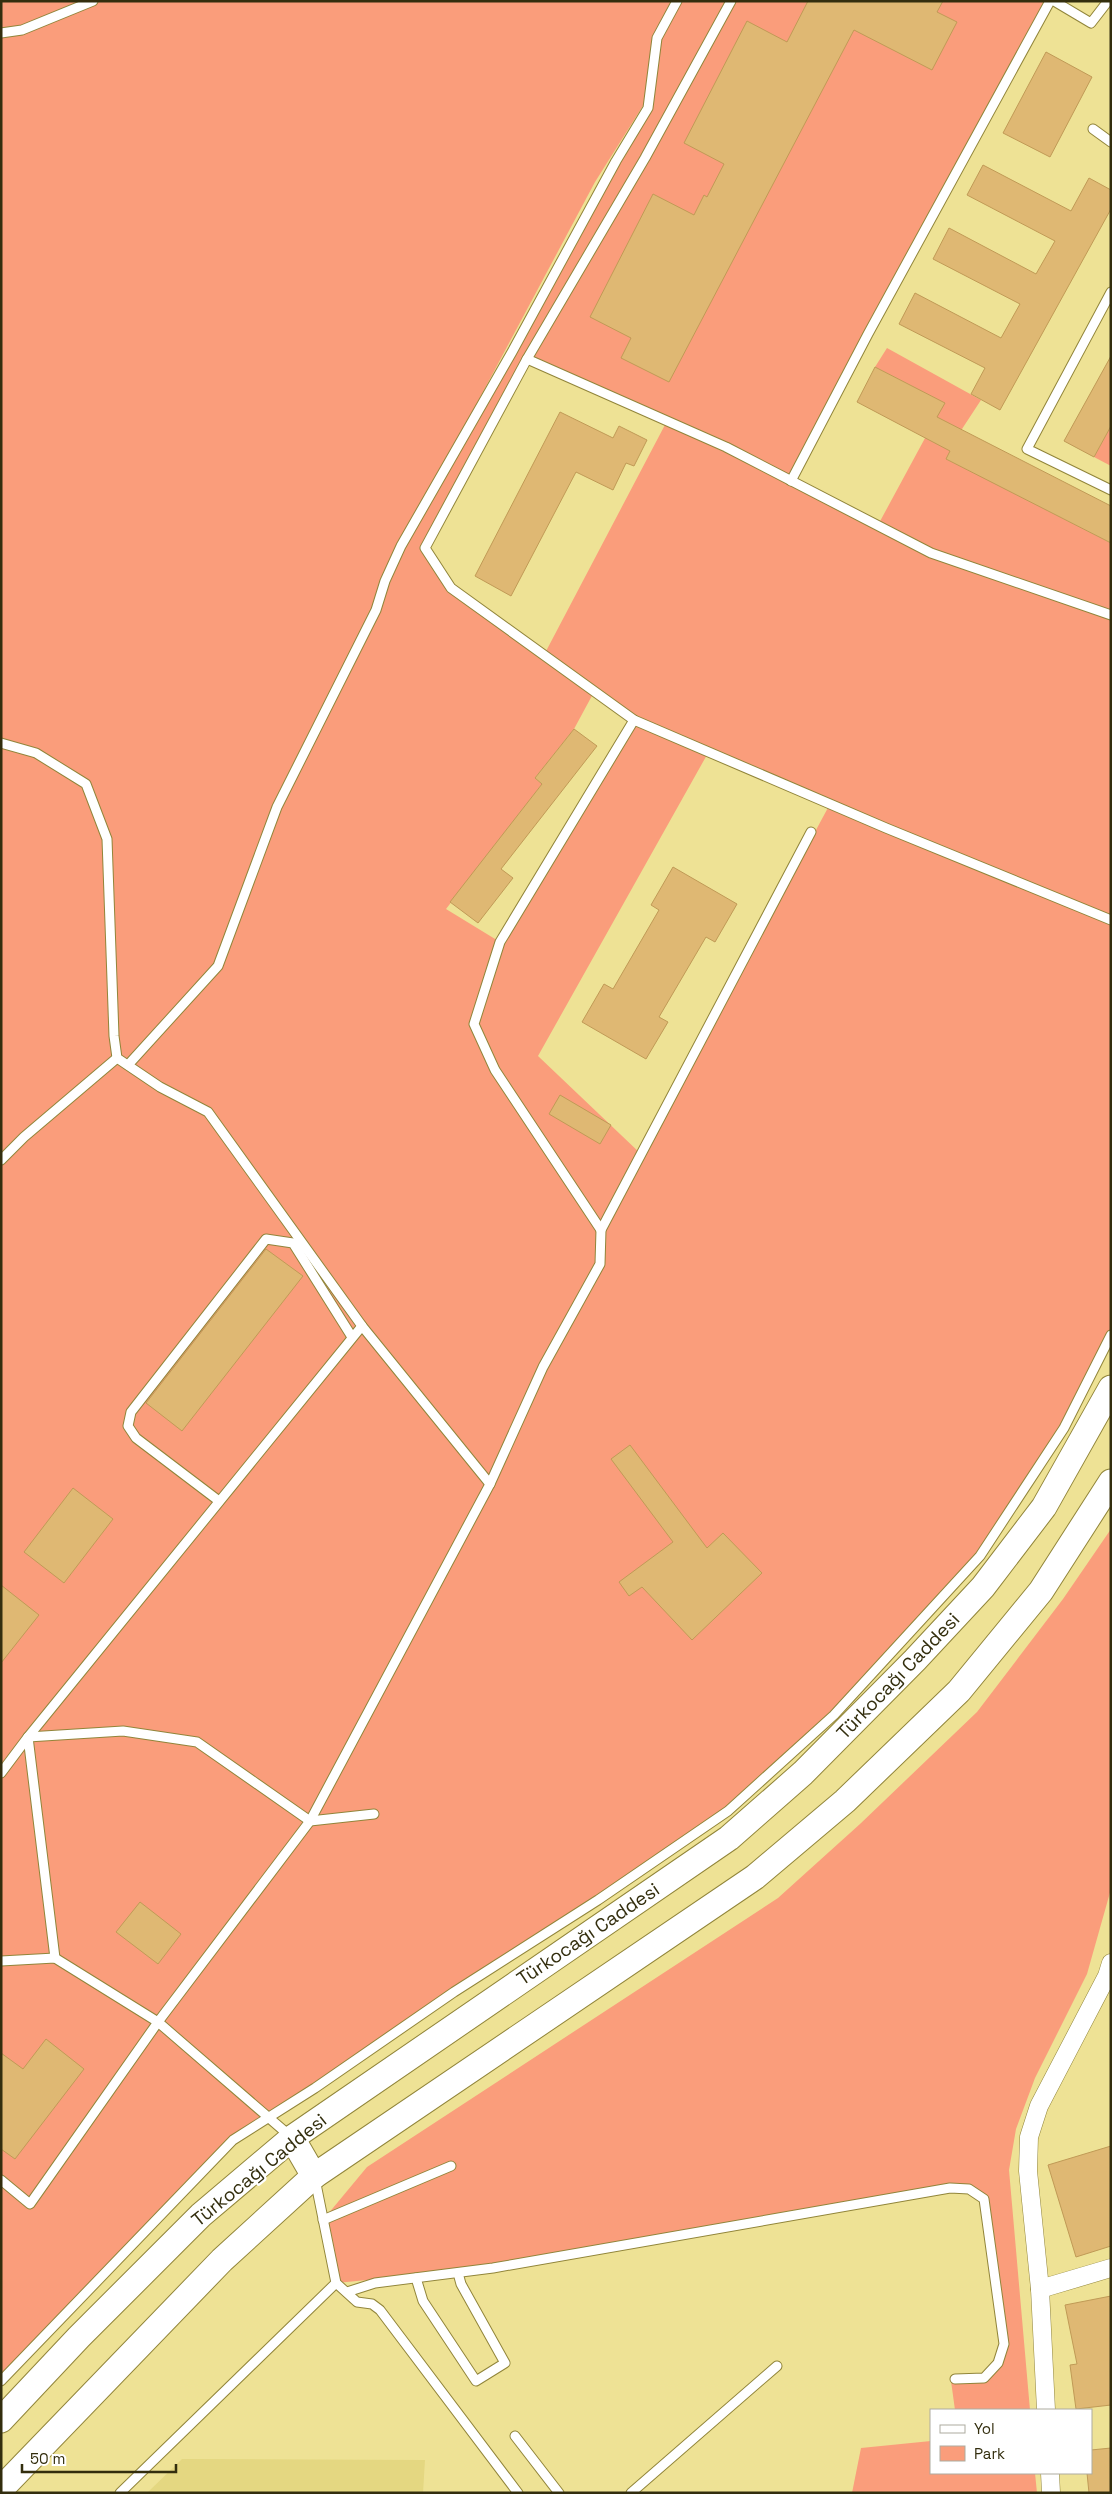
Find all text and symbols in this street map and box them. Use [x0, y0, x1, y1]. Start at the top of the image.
street label: Türkocağı Caddesi [831, 1607, 965, 1745]
street label: Türkocağı Caddesi [512, 1877, 664, 1991]
street label: Türkocağı Caddesi [186, 2108, 332, 2232]
legend [930, 2409, 1092, 2474]
text: Yol [974, 2419, 995, 2438]
scale bar [22, 2442, 176, 2474]
text: Park [974, 2444, 1005, 2463]
text: 50 m [30, 2449, 65, 2468]

